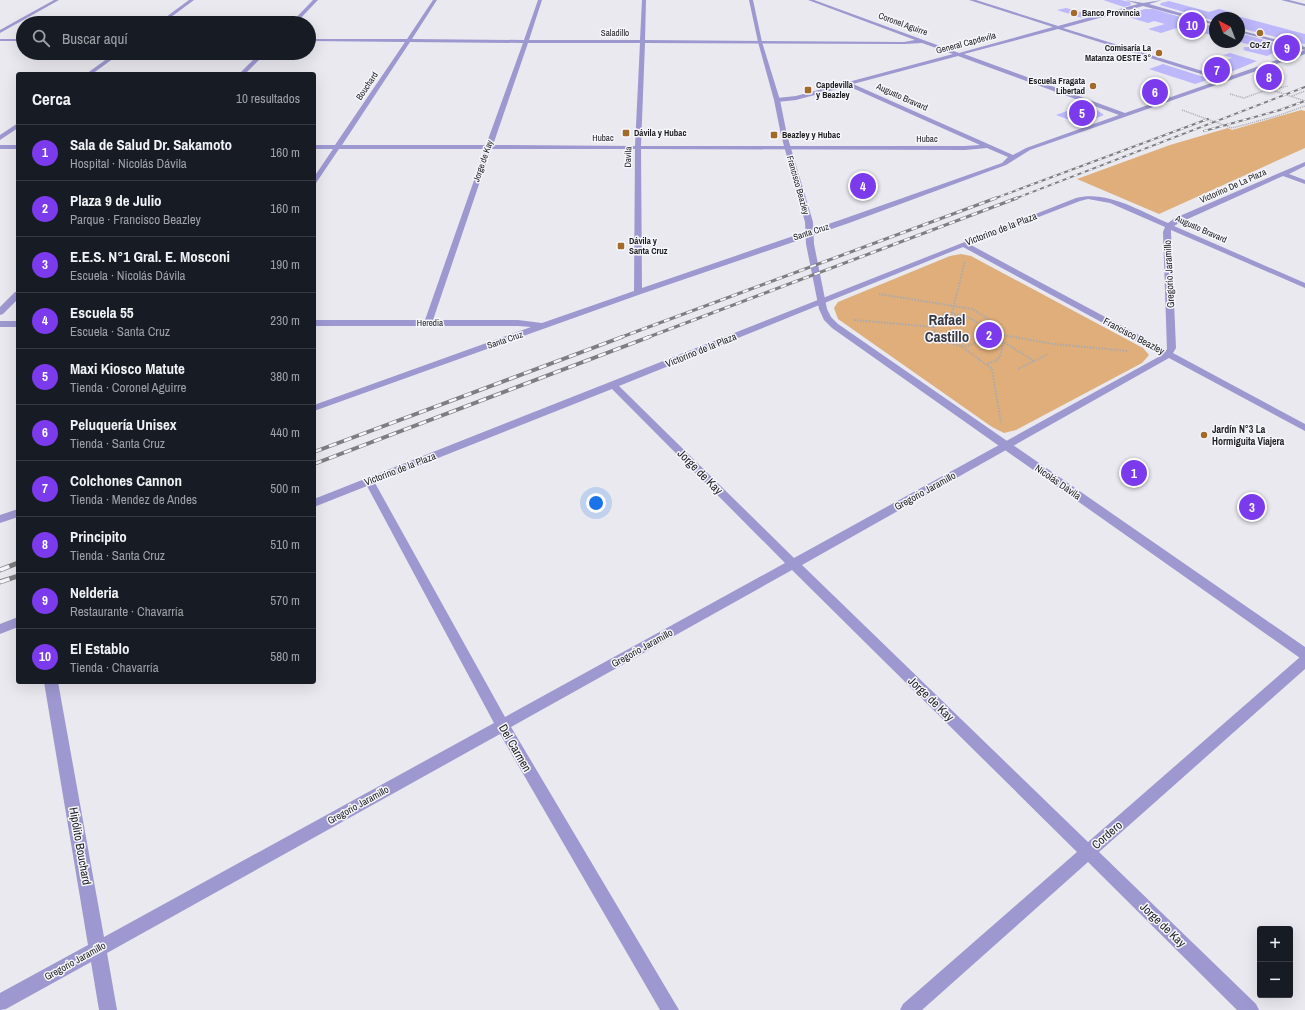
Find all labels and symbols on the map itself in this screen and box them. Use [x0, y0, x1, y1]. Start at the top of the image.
place label: Banco Provincia [1082, 7, 1141, 19]
marker: Banco Provincia [1069, 8, 1079, 18]
street label: Coronel Aguirre [877, 10, 929, 38]
pin: 10 [1179, 10, 1205, 40]
north arrow [1209, 12, 1245, 48]
street label: Saladillo [601, 27, 629, 39]
marker: Co-27 [1255, 28, 1265, 38]
street label: General Capdevila [935, 29, 997, 57]
pin: 9 [1274, 33, 1300, 63]
place label: Co-27 [1250, 39, 1270, 51]
place label: Comisaría La Matanza OESTE 3° [1085, 42, 1152, 64]
marker: Comisaría La Matanza OESTE 3° [1154, 48, 1164, 58]
pin: 7 [1204, 55, 1230, 85]
pin: 8 [1256, 62, 1282, 92]
street label: Bouchard [353, 70, 381, 102]
place label: Escuela Fragata Libertad [1028, 75, 1086, 97]
pin: 6 [1142, 77, 1168, 107]
place label: Capdevilla y Beazley [816, 79, 854, 101]
street label: Augusto Bravard [874, 80, 930, 114]
marker: Escuela Fragata Libertad [1088, 81, 1098, 91]
marker: Capdevilla y Beazley [803, 85, 813, 95]
pin: 5 [1069, 98, 1095, 128]
place label: Dávila y Hubac [634, 127, 687, 139]
marker: Dávila y Hubac [621, 128, 631, 138]
place label: Beazley y Hubac [782, 129, 840, 141]
marker: Beazley y Hubac [769, 130, 779, 140]
street label: Hubac [592, 132, 614, 144]
street label: Hubac [916, 133, 938, 145]
street label: Jorge de Kay [470, 138, 496, 184]
street label: Davila [622, 146, 634, 168]
street label: Francisco Beazley [784, 154, 812, 216]
street label: Victorino De La Plaza [1198, 166, 1268, 206]
pin: 4 [850, 171, 876, 201]
street label: Victorino de la Plaza [963, 209, 1039, 249]
street label: Augusto Bravard [1173, 212, 1229, 246]
street label: Santa Cruz [792, 220, 831, 243]
place label: Dávila y Santa Cruz [629, 235, 668, 257]
street label: Gregorio Jaramillo [1161, 239, 1177, 308]
marker: Dávila y Santa Cruz [616, 241, 626, 251]
district label: Rafael Castillo [925, 309, 969, 347]
street label: Francisco Beazley [1101, 314, 1168, 358]
street label: Heredia [417, 317, 443, 329]
pin: 2 [976, 320, 1002, 350]
street label: Santa Cruz [486, 328, 525, 352]
street label: Victorino de la Plaza [664, 330, 739, 370]
place label: Jardín N°3 La Hormiguita Viajera [1212, 423, 1285, 448]
marker: Jardín N°3 La Hormiguita Viajera [1199, 430, 1209, 440]
street label: Jorge de Kay [674, 446, 726, 498]
street label: Victorino de la Plaza [362, 449, 438, 489]
pin: 1 [1121, 458, 1147, 488]
street label: Nicolás Dávila [1033, 462, 1084, 503]
street label: Gregorio Jaramillo [892, 469, 958, 513]
pin: 3 [1239, 492, 1265, 522]
your location [586, 493, 606, 513]
street label: Gregorio Jaramillo [609, 626, 675, 670]
street label: Jorge de Kay [905, 673, 957, 725]
street label: Del Carmen [495, 721, 535, 775]
street label: Gregorio Jaramillo [325, 783, 391, 827]
street label: Hipólito Bouchard [65, 806, 95, 886]
street label: Cordero [1088, 817, 1126, 853]
street label: Jorge de Kay [1137, 899, 1189, 951]
street label: Gregorio Jaramillo [42, 939, 108, 983]

